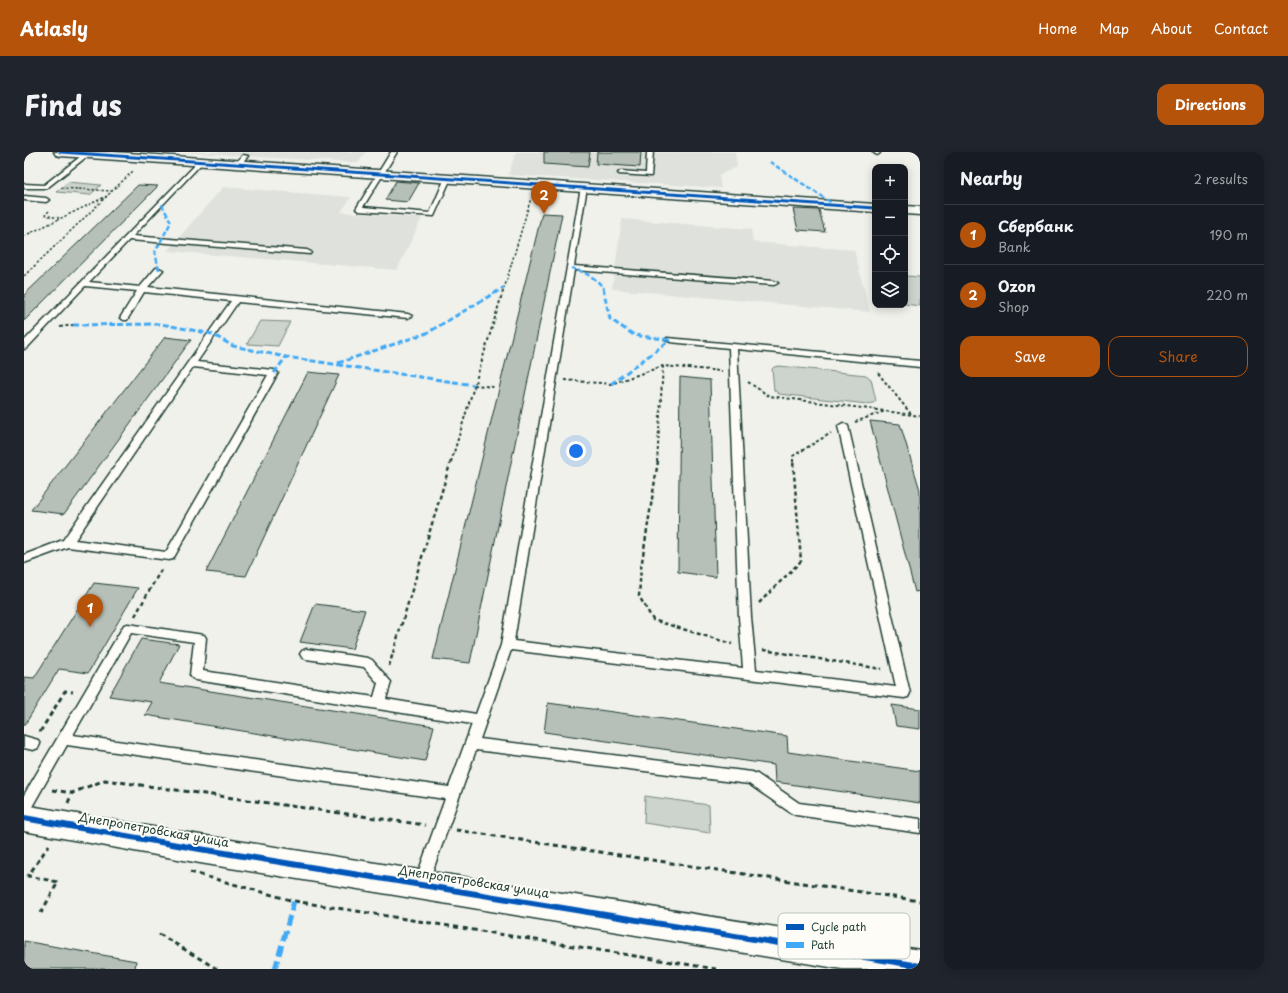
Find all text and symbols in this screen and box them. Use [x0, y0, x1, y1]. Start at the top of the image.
text: Atlasly [20, 14, 88, 42]
text: Home [1038, 18, 1077, 39]
text: Map [1099, 18, 1129, 39]
text: About [1151, 18, 1192, 39]
text: Contact [1214, 18, 1268, 39]
text: Find us [24, 83, 122, 126]
button: Directions [1157, 84, 1264, 125]
map controls [872, 164, 908, 308]
button: + [872, 164, 908, 200]
text: Nearby [960, 165, 1022, 191]
text: 2 results [1194, 169, 1248, 188]
pin: 2 [531, 181, 557, 214]
button: − [872, 200, 908, 236]
text: Сбербанк [998, 214, 1073, 237]
text: 1 [970, 225, 976, 244]
text: 190 m [1209, 225, 1248, 244]
button: locate [872, 236, 908, 272]
text: Bank [998, 237, 1031, 256]
button: layers [872, 272, 908, 308]
text: Ozon [998, 274, 1036, 297]
text: 2 [968, 285, 978, 304]
text: 220 m [1206, 285, 1248, 304]
text: Shop [998, 297, 1029, 316]
button: Save [960, 336, 1100, 377]
button: Share [1108, 336, 1248, 377]
your location [566, 441, 586, 461]
pin: 1 [77, 594, 103, 627]
street label: Днепропетровская улица [77, 807, 231, 851]
street label: Днепропетровская улица [397, 860, 551, 902]
legend [778, 913, 910, 959]
text: Cycle path [811, 918, 866, 935]
text: Path [811, 936, 835, 953]

